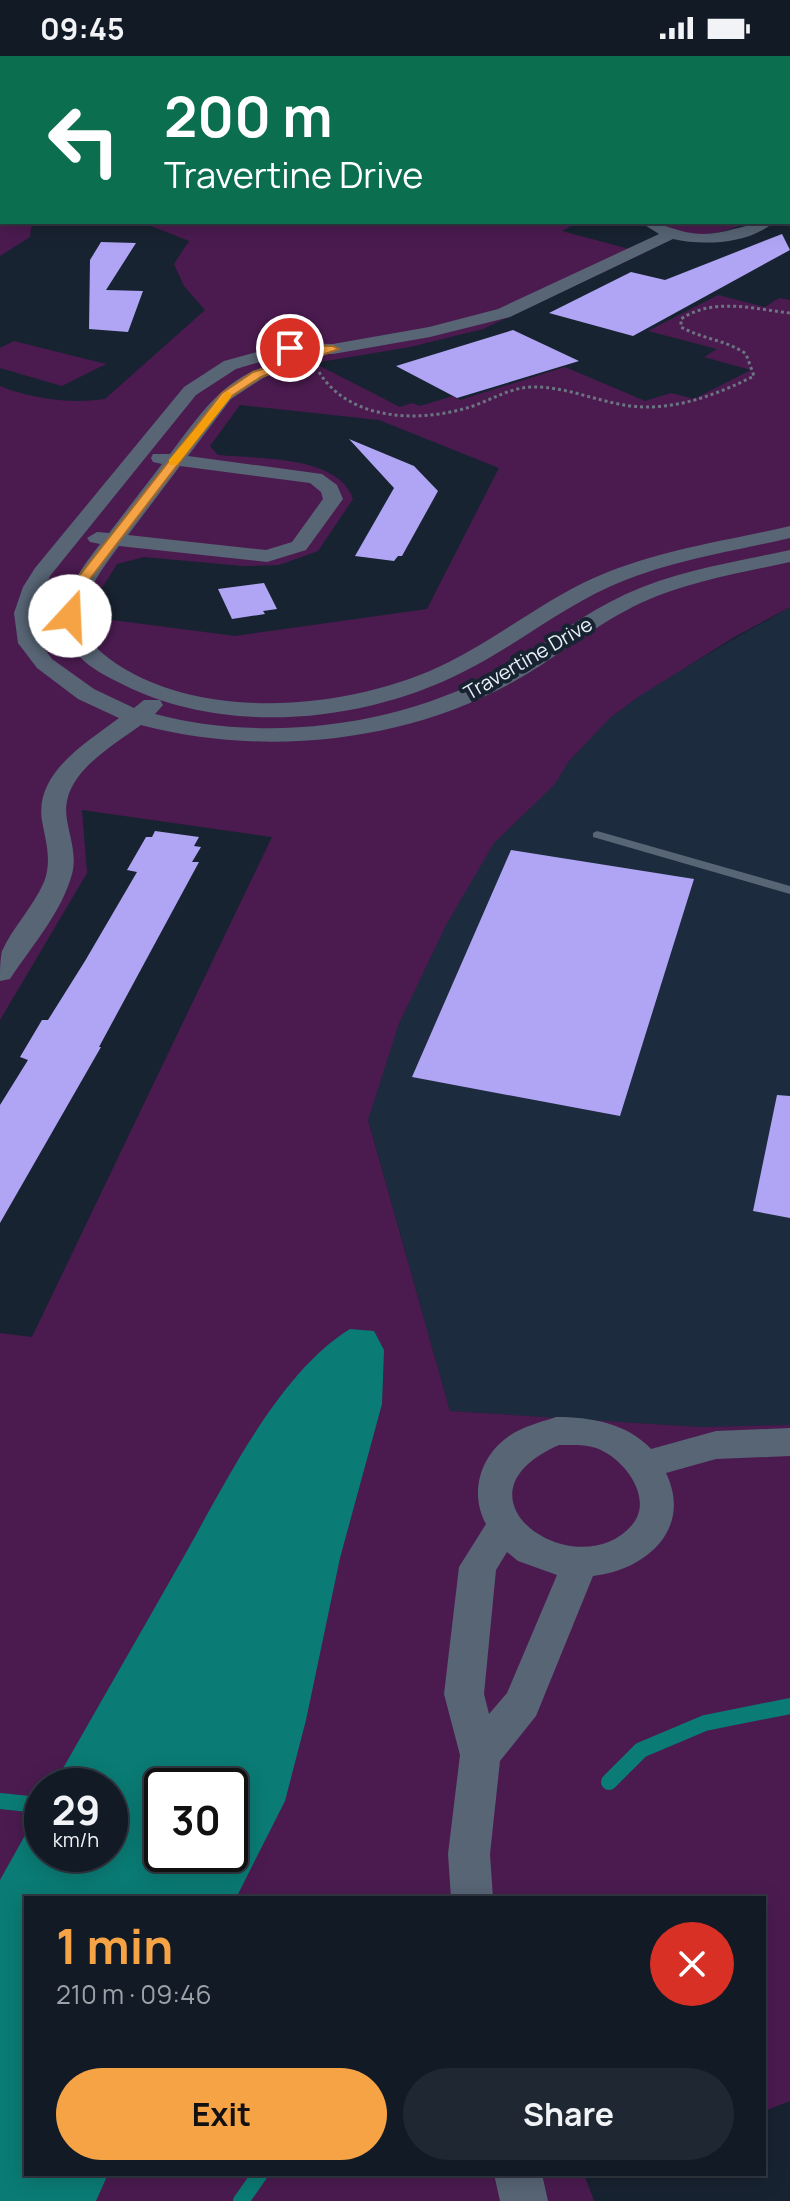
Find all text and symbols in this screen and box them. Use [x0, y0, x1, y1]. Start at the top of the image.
text: 09:45 [40, 8, 125, 49]
text: 200 m [164, 77, 333, 154]
icon: left [32, 88, 136, 192]
text: Travertine Drive [164, 150, 423, 199]
pin [256, 314, 324, 382]
icon: arrive [268, 326, 312, 370]
position arrow [28, 574, 112, 658]
street label: Travertine Drive [459, 610, 597, 706]
speed limit sign: 30 [144, 1768, 248, 1872]
text: 29 [52, 1782, 100, 1837]
text: km/h [53, 1826, 99, 1853]
text: 1 min [56, 1913, 173, 1978]
button: close [650, 1922, 734, 2006]
text: 210 m · 09:46 [56, 1976, 212, 2012]
button: Exit [56, 2068, 387, 2160]
button: Share [403, 2068, 734, 2160]

